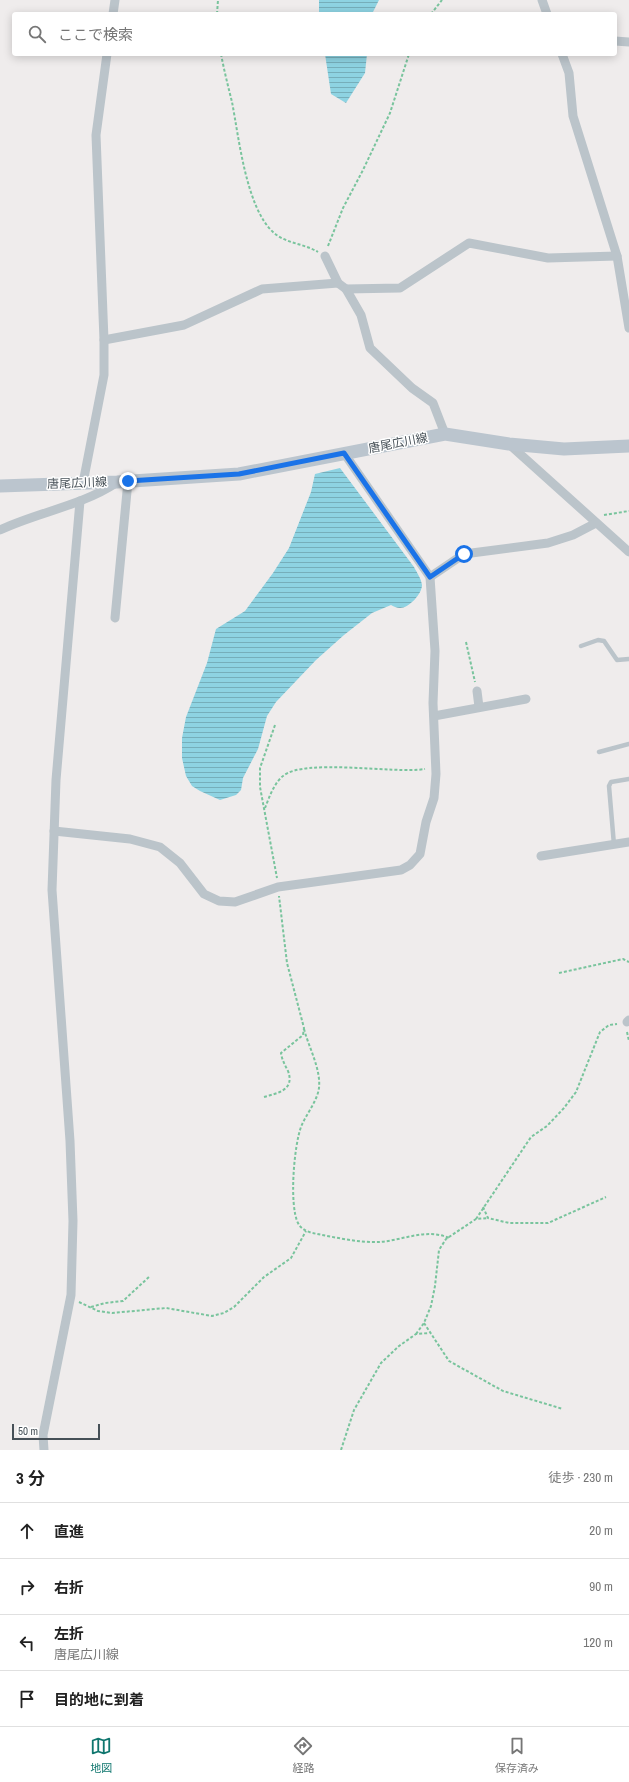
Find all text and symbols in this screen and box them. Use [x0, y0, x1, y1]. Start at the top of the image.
search box [12, 12, 617, 56]
icon: search [26, 23, 48, 45]
text: ここで検索 [58, 24, 133, 45]
street label: 唐尾広川線 [367, 429, 429, 457]
route end [119, 472, 137, 490]
street label: 唐尾広川線 [47, 474, 107, 492]
route start [455, 545, 473, 563]
scale bar [12, 1422, 100, 1441]
text: 50 m [18, 1424, 38, 1438]
text: 3 分 [16, 1466, 45, 1489]
text: 徒歩 · 230 m [548, 1469, 613, 1486]
icon: ahead [16, 1520, 38, 1542]
text: 直進 [54, 1521, 84, 1542]
text: 20 m [589, 1522, 613, 1539]
icon: right [16, 1576, 38, 1598]
text: 右折 [54, 1577, 84, 1598]
text: 90 m [589, 1578, 613, 1595]
text: 左折 [54, 1623, 84, 1644]
icon: left [16, 1632, 38, 1654]
text: 120 m [583, 1634, 613, 1651]
text: 唐尾広川線 [54, 1646, 119, 1663]
icon: arrive [16, 1688, 38, 1710]
text: 目的地に到着 [54, 1689, 144, 1710]
tab: 地図 [90, 1735, 112, 1775]
tab: 経路 [292, 1735, 314, 1775]
tab: 保存済み [495, 1735, 539, 1775]

